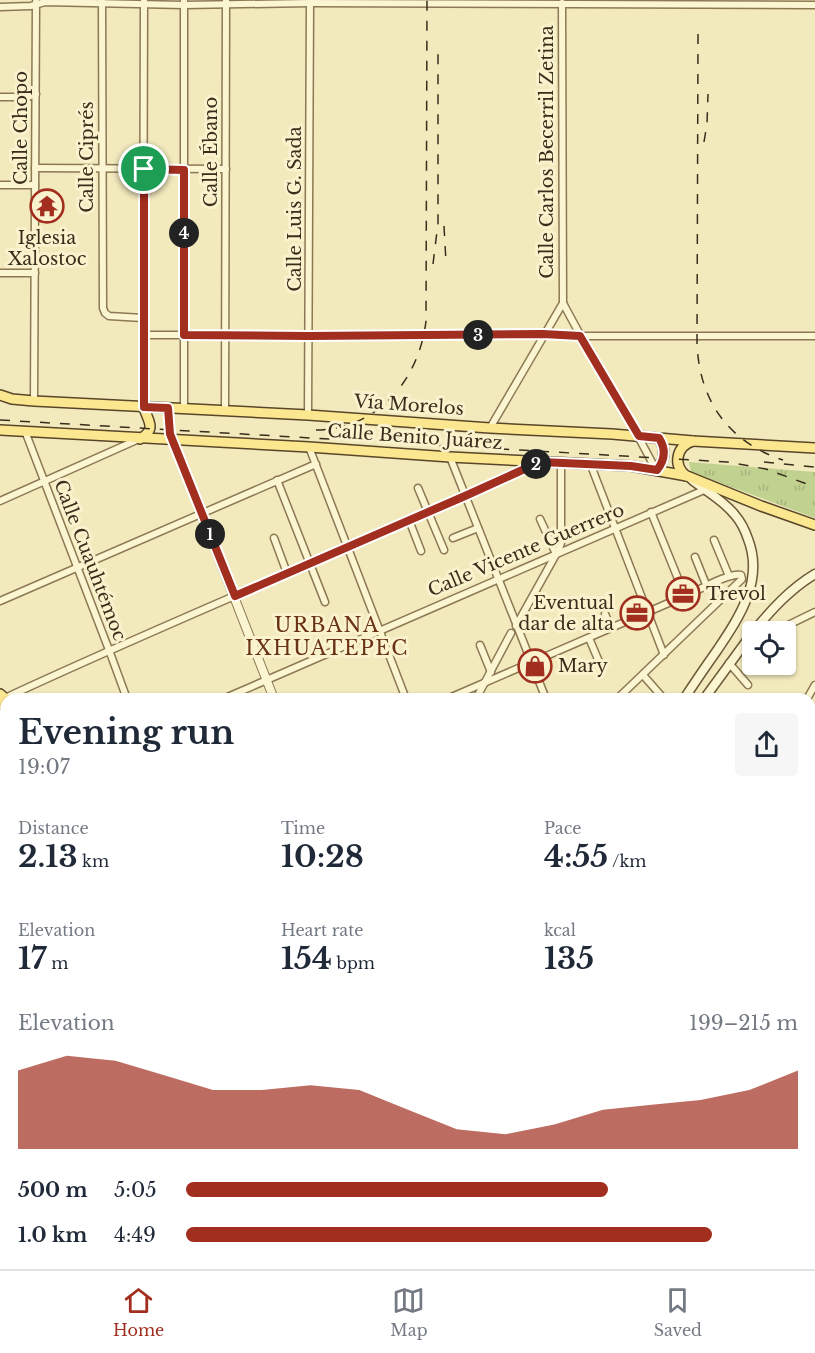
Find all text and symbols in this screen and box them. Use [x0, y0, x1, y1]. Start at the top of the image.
street label: Calle Carlos Becerril Zetina [536, 25, 558, 279]
street label: Calle Chopo [10, 71, 32, 185]
street label: Calle Ébano [199, 97, 222, 207]
street label: Calle Ciprés [76, 101, 98, 213]
street label: Calle Luis G. Sada [284, 126, 306, 292]
pin [118, 143, 169, 194]
icon: arrive [127, 152, 160, 185]
temple icon: Iglesia Xalostoc [29, 188, 65, 224]
pin: 4 [169, 218, 199, 248]
text: 4 [179, 223, 189, 243]
place label: Iglesia Xalostoc [8, 227, 87, 270]
pin: 3 [463, 320, 493, 350]
text: 3 [473, 325, 483, 345]
street label: Vía Morelos [352, 390, 465, 420]
street label: Calle Benito Juárez [327, 420, 503, 454]
pin: 2 [521, 449, 551, 479]
text: 2 [531, 454, 541, 474]
street label: Calle Cuauhtémoc [49, 477, 131, 644]
street label: Calle Vicente Guerrero [425, 499, 627, 601]
pin: 1 [195, 519, 225, 549]
text: 1 [207, 524, 213, 544]
office icon: Trevol [665, 576, 701, 612]
place label: Trevol [706, 583, 766, 605]
place label: Eventual dar de alta [518, 592, 614, 635]
office icon: Eventual dar de alta [619, 595, 655, 631]
district label: URBANA IXHUATEPEC [245, 613, 409, 660]
map controls [742, 621, 796, 675]
button: locate [742, 621, 796, 675]
shop icon: Mary [517, 648, 553, 684]
place label: Mary [558, 655, 608, 677]
text: Evening run [18, 712, 234, 753]
button: share [735, 713, 798, 776]
text: 19:07 [18, 755, 70, 779]
text: Distance [18, 818, 89, 838]
text: Time [281, 818, 325, 838]
text: Pace [544, 818, 581, 838]
text: 2.13 [18, 838, 78, 875]
text: 10:28 [281, 838, 364, 875]
text: 4:55 [544, 838, 608, 875]
text: km [78, 851, 109, 871]
text: /km [608, 851, 646, 871]
text: Elevation [18, 920, 95, 940]
text: Heart rate [281, 920, 363, 940]
text: kcal [544, 920, 576, 940]
text: 17 [18, 940, 47, 977]
text: 154 [281, 940, 332, 977]
text: 135 [544, 940, 594, 977]
text: m [47, 953, 68, 973]
text: bpm [332, 953, 375, 973]
text: Elevation [18, 1011, 115, 1035]
text: 199–215 m [689, 1011, 798, 1035]
text: 500 m [18, 1178, 88, 1202]
text: 5:05 [114, 1178, 157, 1202]
text: 1.0 km [18, 1223, 87, 1247]
text: 4:49 [114, 1223, 156, 1247]
tab: Home [113, 1284, 164, 1340]
tab: Map [390, 1284, 428, 1340]
tab: Saved [654, 1284, 702, 1340]

